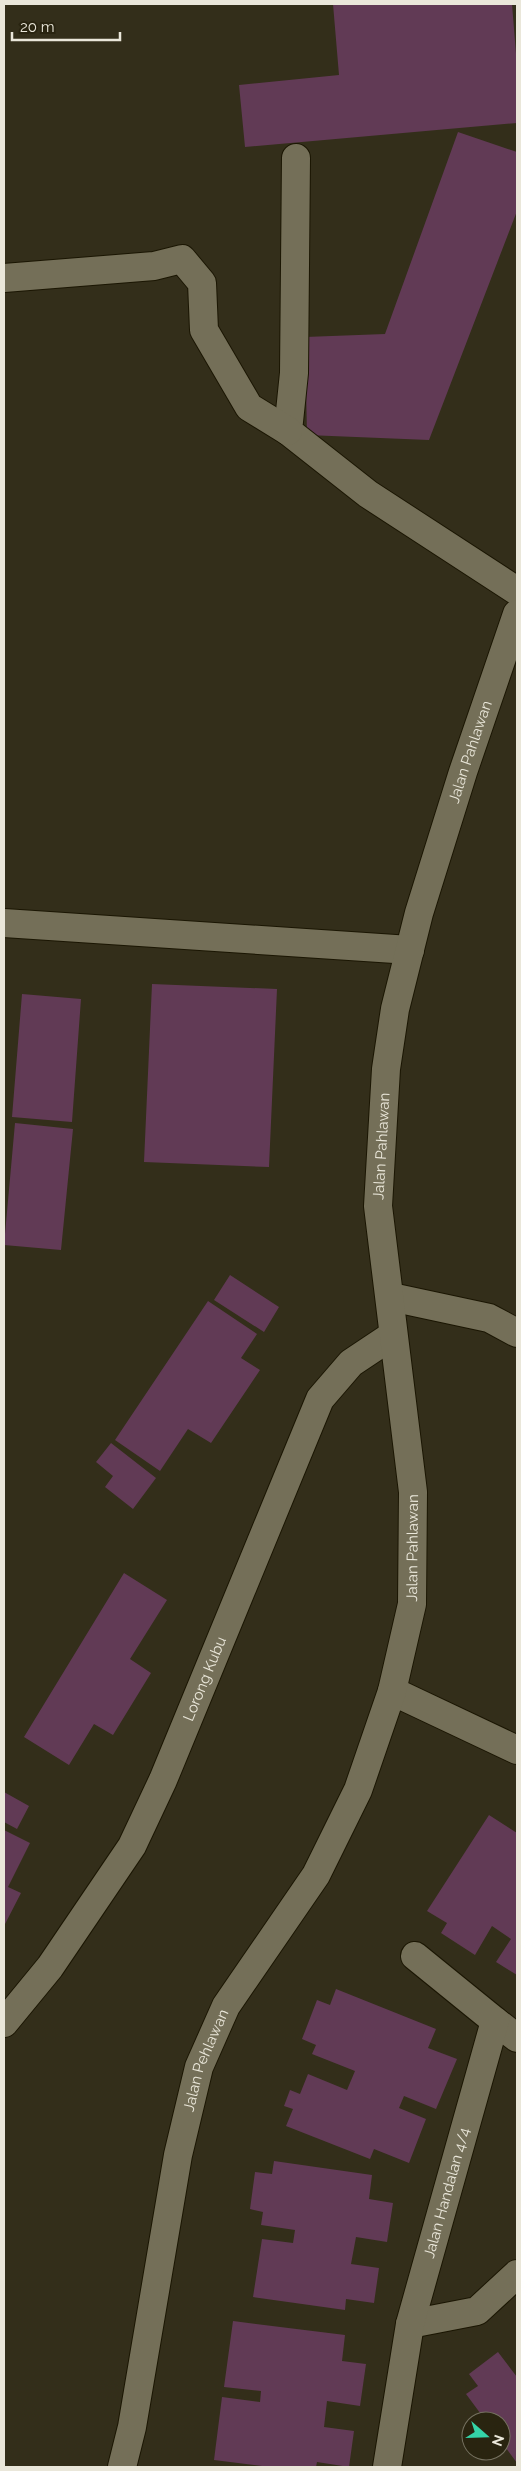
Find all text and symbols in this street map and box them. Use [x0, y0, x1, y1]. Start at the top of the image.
scale bar [12, 10, 120, 42]
text: 20 m [20, 18, 55, 36]
street label: Jalan Pahlawan [445, 698, 496, 806]
street label: Jalan Pahlawan [369, 1092, 394, 1200]
street label: Jalan Pahlawan [403, 1494, 422, 1602]
street label: Lorong Kubu [179, 1634, 230, 1724]
street label: Jalan Pehlawan [180, 2006, 232, 2113]
street label: Jalan Handalan 4/4 [420, 2126, 474, 2260]
north arrow [461, 2411, 511, 2461]
text: N [489, 2433, 508, 2448]

